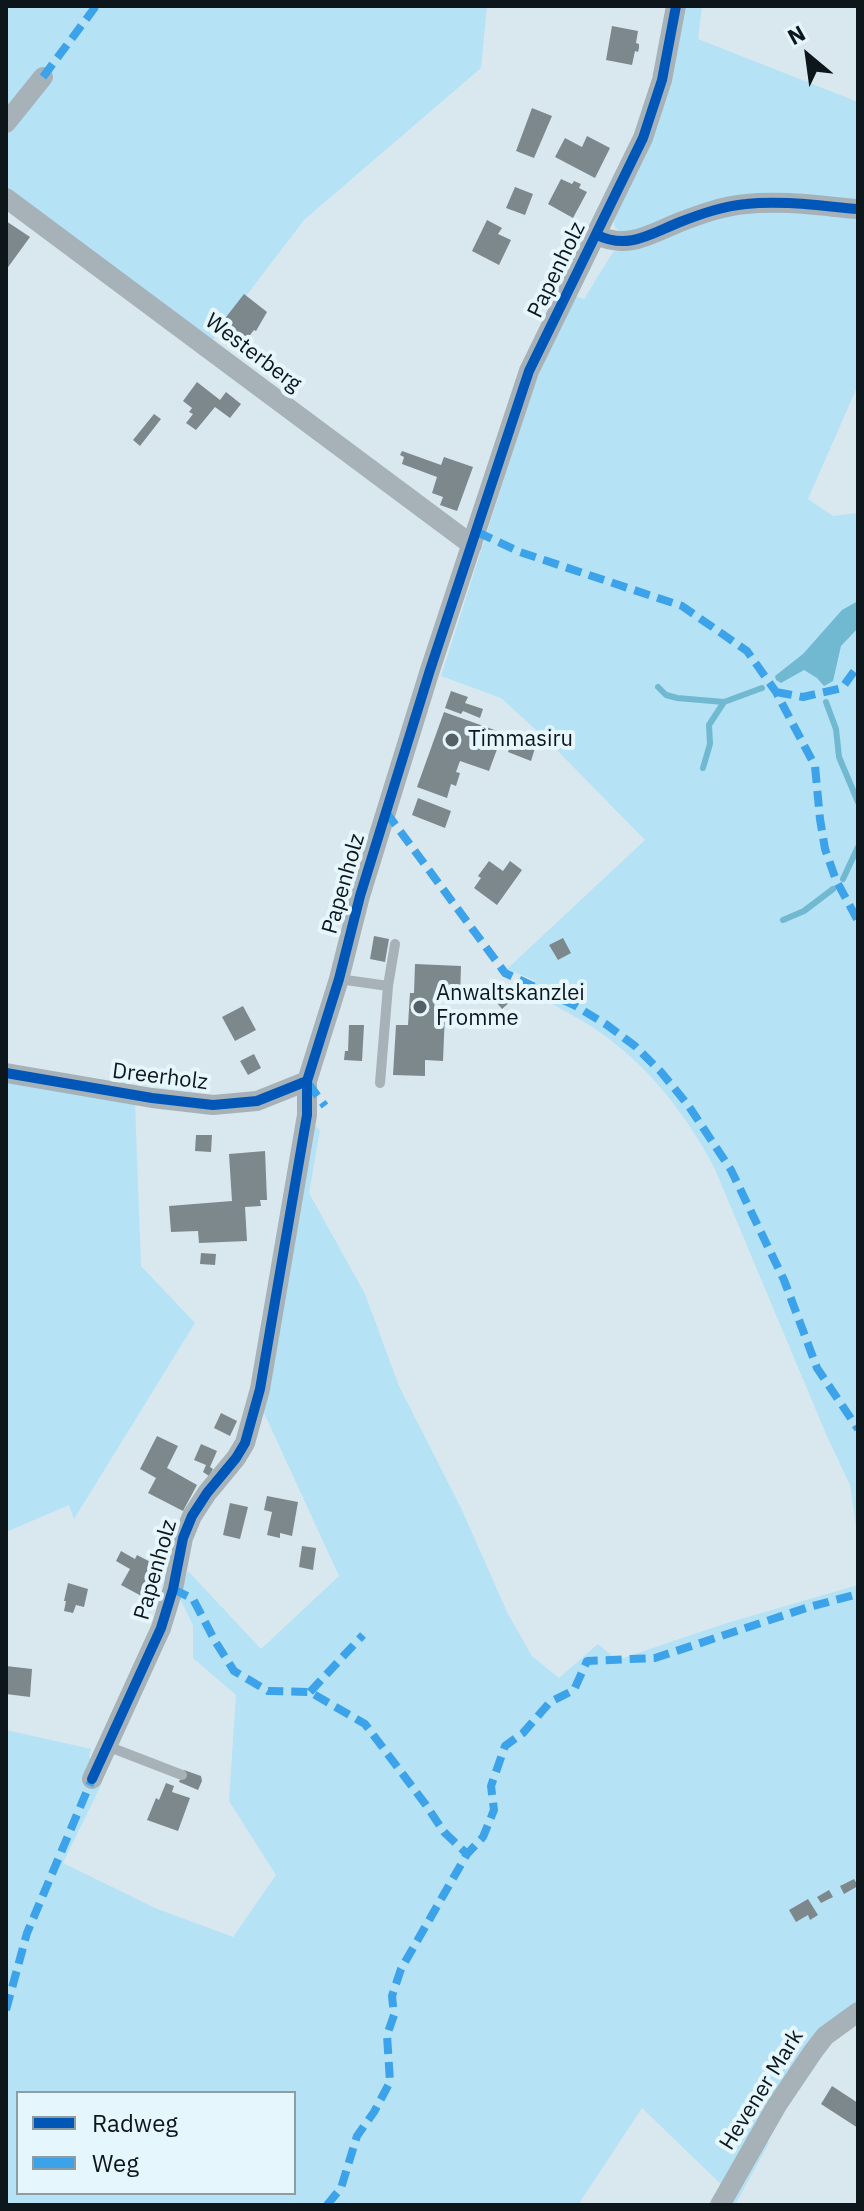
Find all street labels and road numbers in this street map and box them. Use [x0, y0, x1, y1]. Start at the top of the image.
street label: Papenholz [523, 218, 591, 322]
street label: Westerberg [200, 308, 306, 398]
street label: Papenholz [317, 831, 371, 937]
street label: Dreerholz [111, 1058, 209, 1096]
street label: Papenholz [129, 1517, 183, 1623]
street label: Hevener Mark [714, 2025, 810, 2155]

